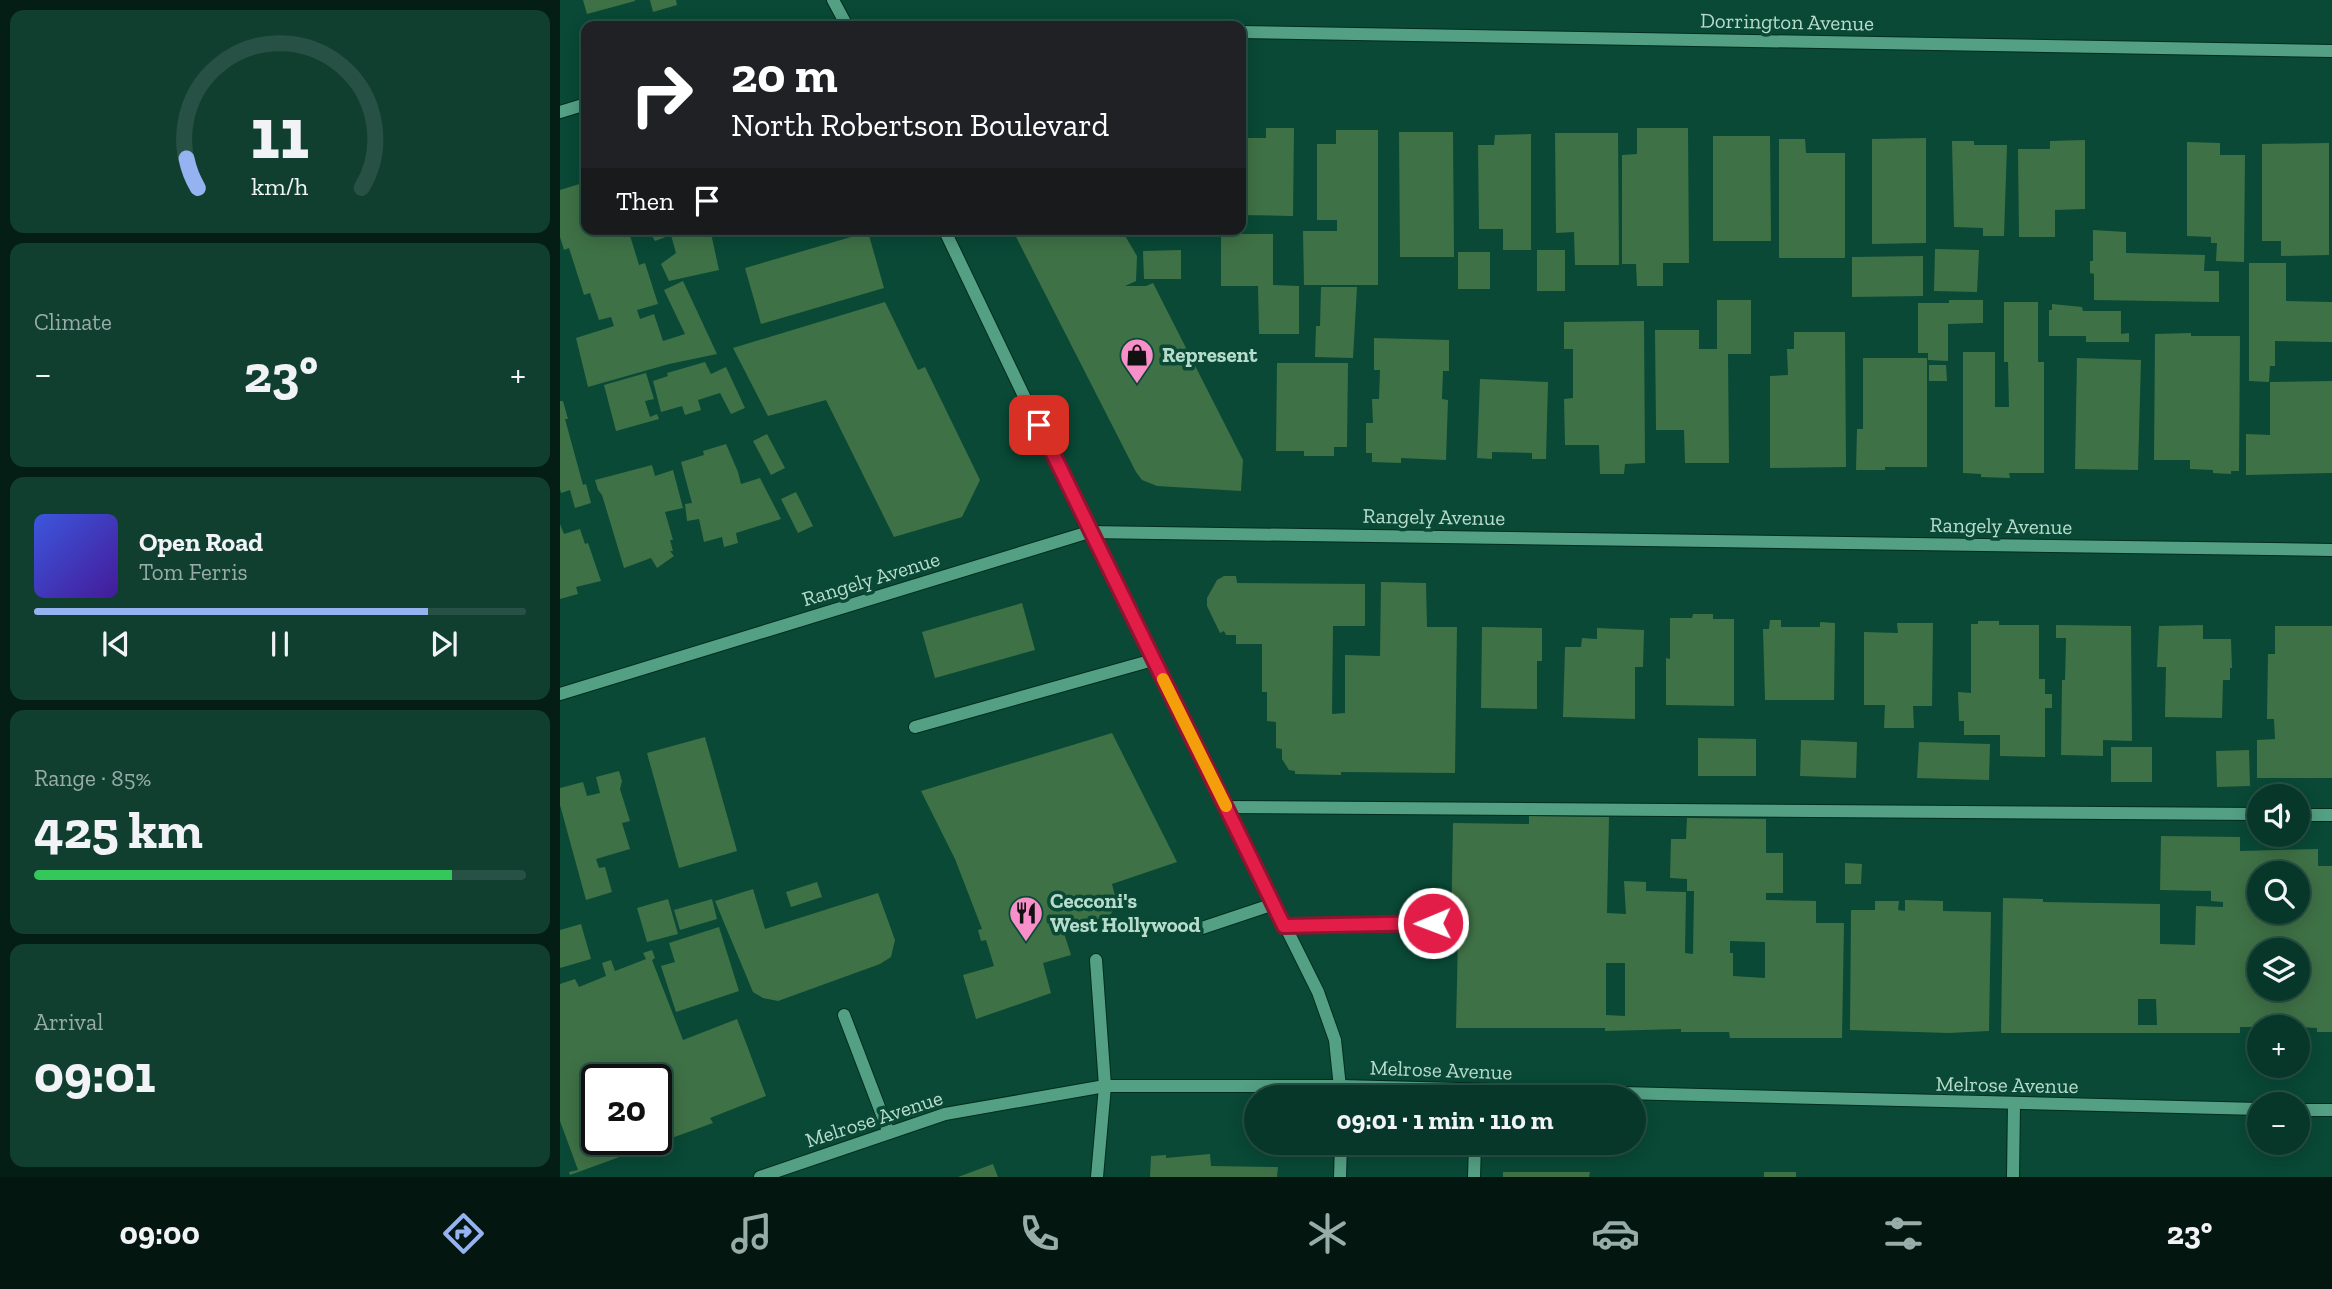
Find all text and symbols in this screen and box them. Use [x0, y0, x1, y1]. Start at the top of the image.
street label: Dorrington Avenue [1700, 7, 1874, 36]
text: 20 m [731, 46, 838, 105]
icon: right [616, 49, 707, 140]
text: 11 [251, 89, 309, 177]
text: North Robertson Boulevard [731, 106, 1109, 144]
text: km/h [251, 171, 309, 201]
icon: arrive [688, 182, 726, 220]
text: Then [616, 185, 674, 217]
text: Climate [34, 308, 112, 336]
shop icon: Represent [1118, 336, 1156, 385]
place label: Represent [1162, 342, 1258, 367]
text: 23° [244, 343, 318, 405]
text: − [34, 351, 52, 397]
text: + [510, 351, 526, 397]
pin [1009, 395, 1069, 455]
icon: arrive [1020, 406, 1058, 444]
street label: Rangely Avenue [1362, 503, 1506, 530]
street label: Rangely Avenue [1929, 512, 2073, 539]
text: Open Road [139, 526, 263, 558]
street label: Rangely Avenue [799, 546, 943, 611]
text: Tom Ferris [139, 558, 248, 586]
icon: previous [97, 625, 135, 663]
icon: pause [261, 625, 299, 663]
icon: next [425, 625, 463, 663]
text: Range · 85% [34, 764, 151, 792]
map controls [2247, 784, 2310, 1155]
button: sound [2247, 784, 2310, 847]
text: 425 km [34, 799, 203, 861]
button: search [2247, 861, 2310, 924]
position arrow [1396, 886, 1470, 960]
place label: Cecconi's West Hollywood [1050, 888, 1201, 937]
restaurant icon: Cecconi's West Hollywood [1007, 894, 1045, 943]
button: layers [2247, 938, 2310, 1001]
text: Arrival [34, 1008, 103, 1036]
button: + [2247, 1015, 2310, 1078]
text: 09:01 [34, 1043, 156, 1105]
street label: Melrose Avenue [1369, 1055, 1513, 1084]
speed limit sign: 20 [581, 1064, 672, 1155]
street label: Melrose Avenue [1935, 1071, 2079, 1098]
street label: Melrose Avenue [802, 1085, 946, 1152]
button: − [2247, 1092, 2310, 1155]
text: 09:01 · 1 min · 110 m [1336, 1104, 1554, 1136]
icon: directions [439, 1209, 488, 1258]
icon: music [727, 1209, 776, 1258]
icon: phone [1015, 1209, 1064, 1258]
icon: climate [1303, 1209, 1352, 1258]
icon: car [1591, 1209, 1640, 1258]
icon: filters [1879, 1209, 1928, 1258]
text: 09:00 [119, 1214, 200, 1252]
text: 23° [2167, 1214, 2212, 1252]

